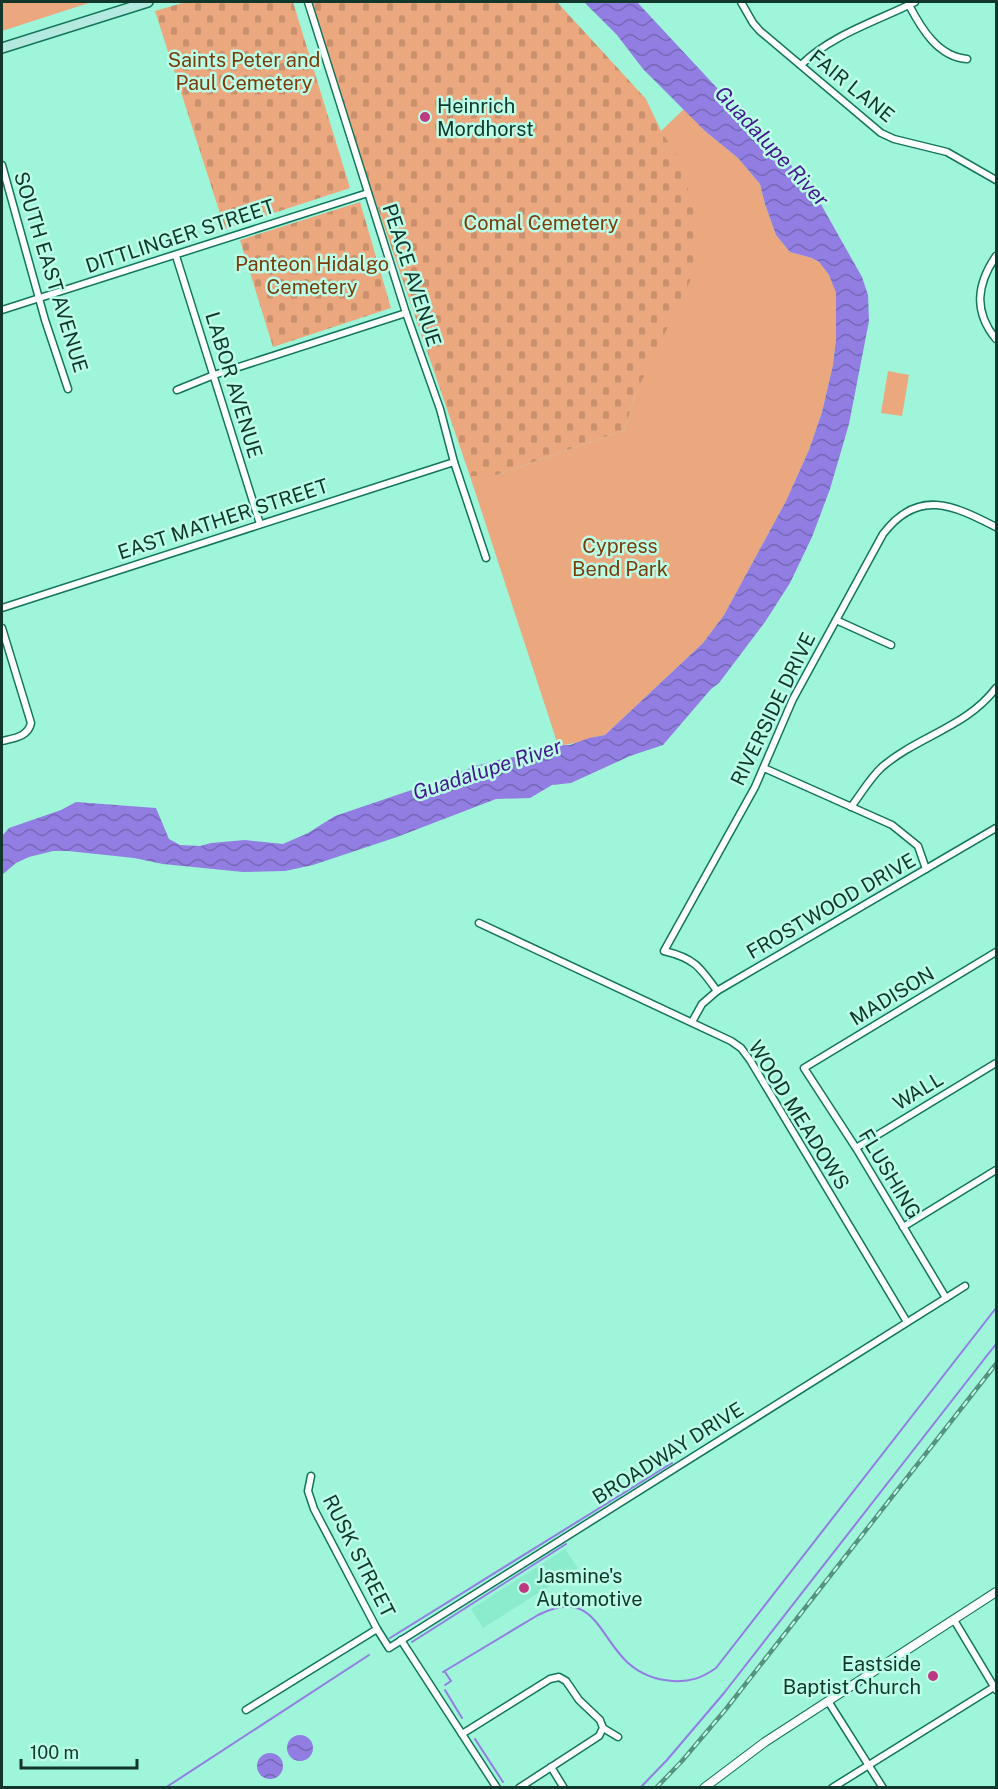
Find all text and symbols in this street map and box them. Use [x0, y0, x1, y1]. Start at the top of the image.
street label: FAIR LANE [805, 44, 899, 128]
park label: Saints Peter and Paul Cemetery [168, 48, 320, 95]
water label: Guadalupe River [710, 81, 835, 212]
place label: Heinrich Mordhorst [437, 94, 534, 141]
marker: Heinrich Mordhorst [418, 110, 432, 124]
street label: SOUTH EAST AVENUE [9, 169, 93, 375]
street label: DITTLINGER STREET [82, 194, 278, 278]
street label: PEACE AVENUE [378, 201, 446, 349]
park label: Comal Cemetery [463, 211, 619, 235]
park label: Panteon Hidalgo Cemetery [235, 252, 389, 299]
street label: LABOR AVENUE [200, 309, 268, 461]
street label: EAST MATHER STREET [115, 474, 331, 564]
park label: Cypress Bend Park [572, 534, 668, 581]
street label: RIVERSIDE DRIVE [726, 629, 820, 789]
water label: Guadalupe River [409, 733, 566, 805]
street label: FROSTWOOD DRIVE [742, 848, 920, 964]
street label: MADISON [845, 961, 939, 1031]
street label: WOOD MEADOWS [743, 1036, 855, 1194]
street label: WALL [889, 1067, 947, 1115]
street label: FLUSHING [854, 1125, 926, 1223]
street label: BROADWAY DRIVE [588, 1397, 748, 1509]
street label: RUSK STREET [318, 1491, 400, 1622]
place label: Jasmine's Automotive [536, 1564, 643, 1611]
marker: Jasmine's Automotive [517, 1581, 531, 1595]
place label: Eastside Baptist Church [783, 1652, 921, 1699]
marker: Eastside Baptist Church [926, 1669, 940, 1683]
scale bar [21, 1732, 136, 1770]
text: 100 m [30, 1742, 79, 1763]

